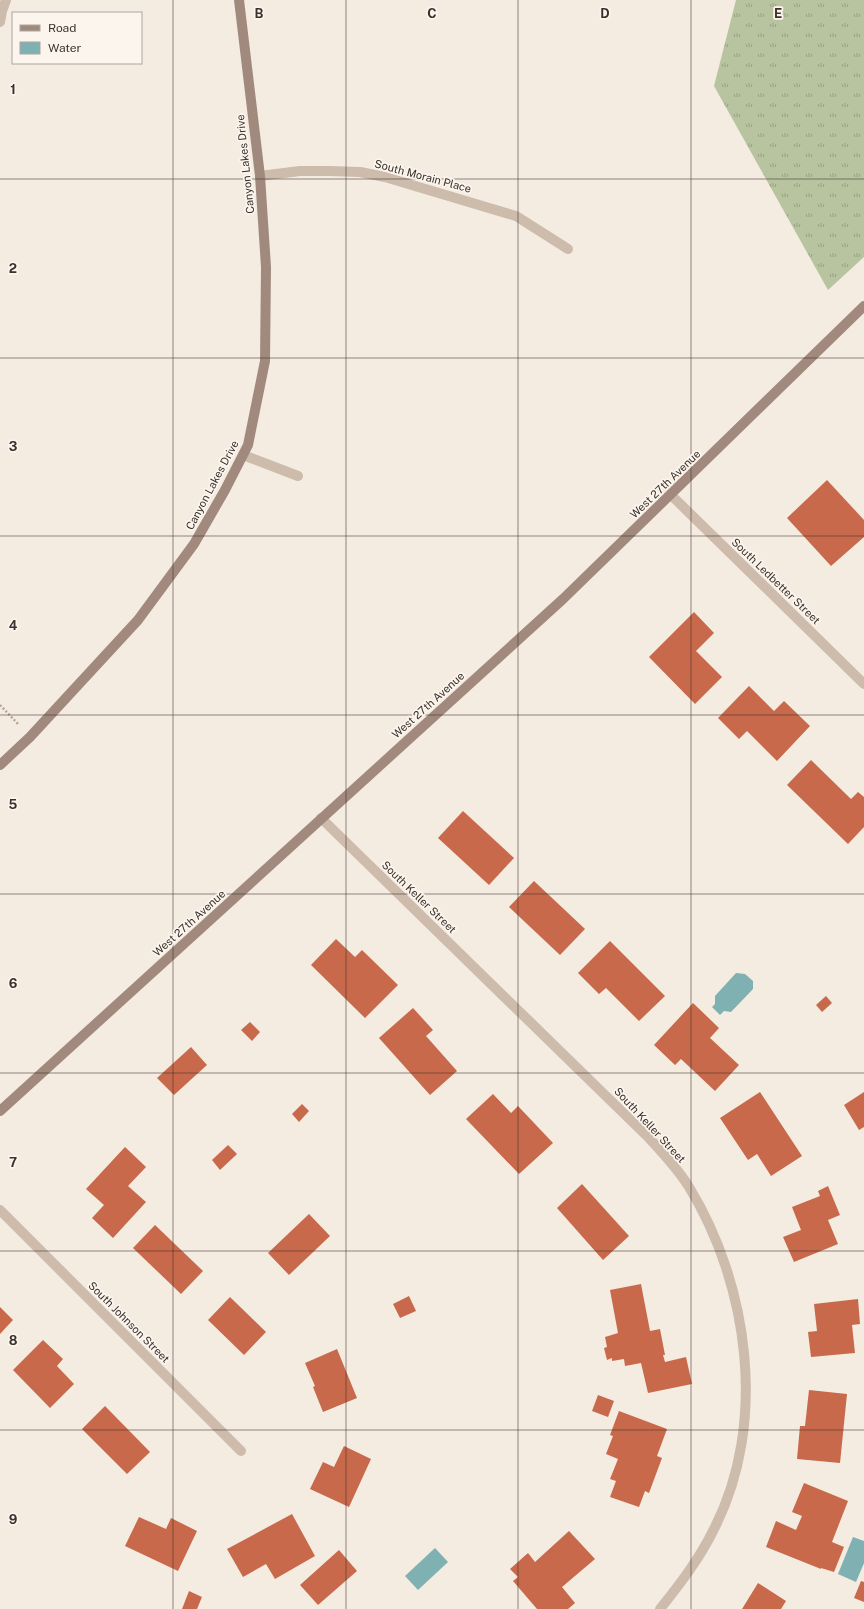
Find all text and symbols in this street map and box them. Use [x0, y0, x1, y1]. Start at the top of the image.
text: B [255, 6, 264, 21]
text: C [427, 6, 437, 21]
text: D [600, 6, 610, 21]
text: E [774, 6, 782, 21]
legend [12, 12, 142, 64]
text: Road [48, 21, 76, 35]
text: Water [48, 41, 82, 55]
text: 1 [10, 82, 16, 97]
street label: Canyon Lakes Drive [234, 114, 256, 214]
street label: South Morain Place [373, 157, 473, 195]
text: 2 [9, 261, 17, 276]
street label: Canyon Lakes Drive [183, 438, 241, 532]
text: 3 [9, 439, 18, 454]
street label: West 27th Avenue [627, 447, 703, 521]
street label: South Ledbetter Street [729, 536, 823, 626]
text: 4 [9, 618, 18, 633]
street label: West 27th Avenue [389, 669, 467, 741]
text: 5 [9, 797, 18, 812]
street label: South Keller Street [380, 859, 458, 935]
street label: West 27th Avenue [150, 887, 228, 959]
text: 6 [9, 976, 18, 991]
street label: South Keller Street [612, 1085, 688, 1165]
text: 7 [9, 1155, 17, 1170]
street label: South Johnson Street [86, 1279, 172, 1365]
text: 8 [9, 1333, 18, 1348]
text: 9 [9, 1512, 17, 1527]

